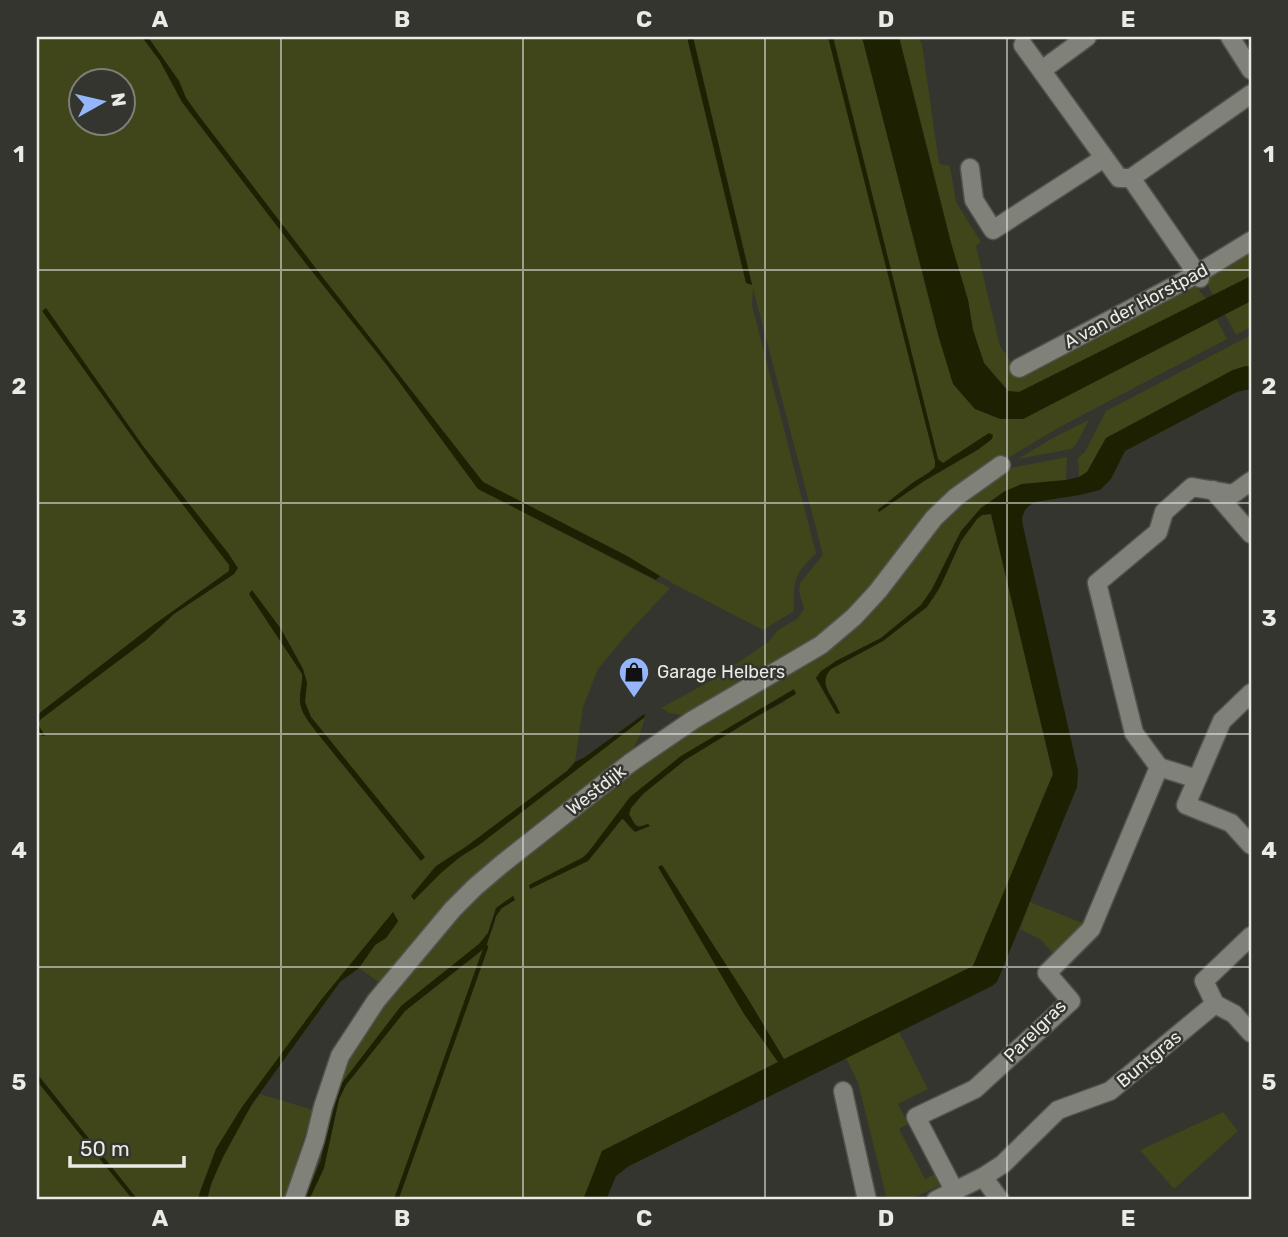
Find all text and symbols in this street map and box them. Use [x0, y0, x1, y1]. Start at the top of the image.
text: A [152, 5, 169, 33]
text: B [394, 5, 410, 33]
text: C [636, 5, 652, 33]
text: D [878, 5, 894, 33]
text: E [1121, 5, 1135, 33]
north arrow [66, 66, 136, 136]
text: N [106, 91, 131, 108]
text: 1 [13, 140, 25, 168]
text: 1 [1263, 140, 1275, 168]
street label: A van der Horstpad [1060, 259, 1212, 353]
text: 2 [12, 372, 26, 400]
text: 2 [1262, 372, 1276, 400]
text: 3 [11, 604, 27, 632]
text: 3 [1261, 604, 1277, 632]
shop icon: Garage Helbers [617, 655, 651, 699]
place label: Garage Helbers [657, 661, 785, 683]
street label: Westdijk [562, 760, 631, 820]
text: 4 [11, 836, 27, 864]
text: 4 [1261, 836, 1277, 864]
street label: Parelgras [999, 995, 1071, 1067]
street label: Buntgras [1112, 1026, 1186, 1092]
text: 5 [12, 1068, 27, 1096]
text: 5 [1262, 1068, 1277, 1096]
scale bar [70, 1125, 184, 1169]
text: 50 m [80, 1136, 130, 1161]
text: A [152, 1204, 169, 1232]
text: B [394, 1204, 410, 1232]
text: C [636, 1204, 652, 1232]
text: D [878, 1204, 894, 1232]
text: E [1121, 1204, 1135, 1232]

